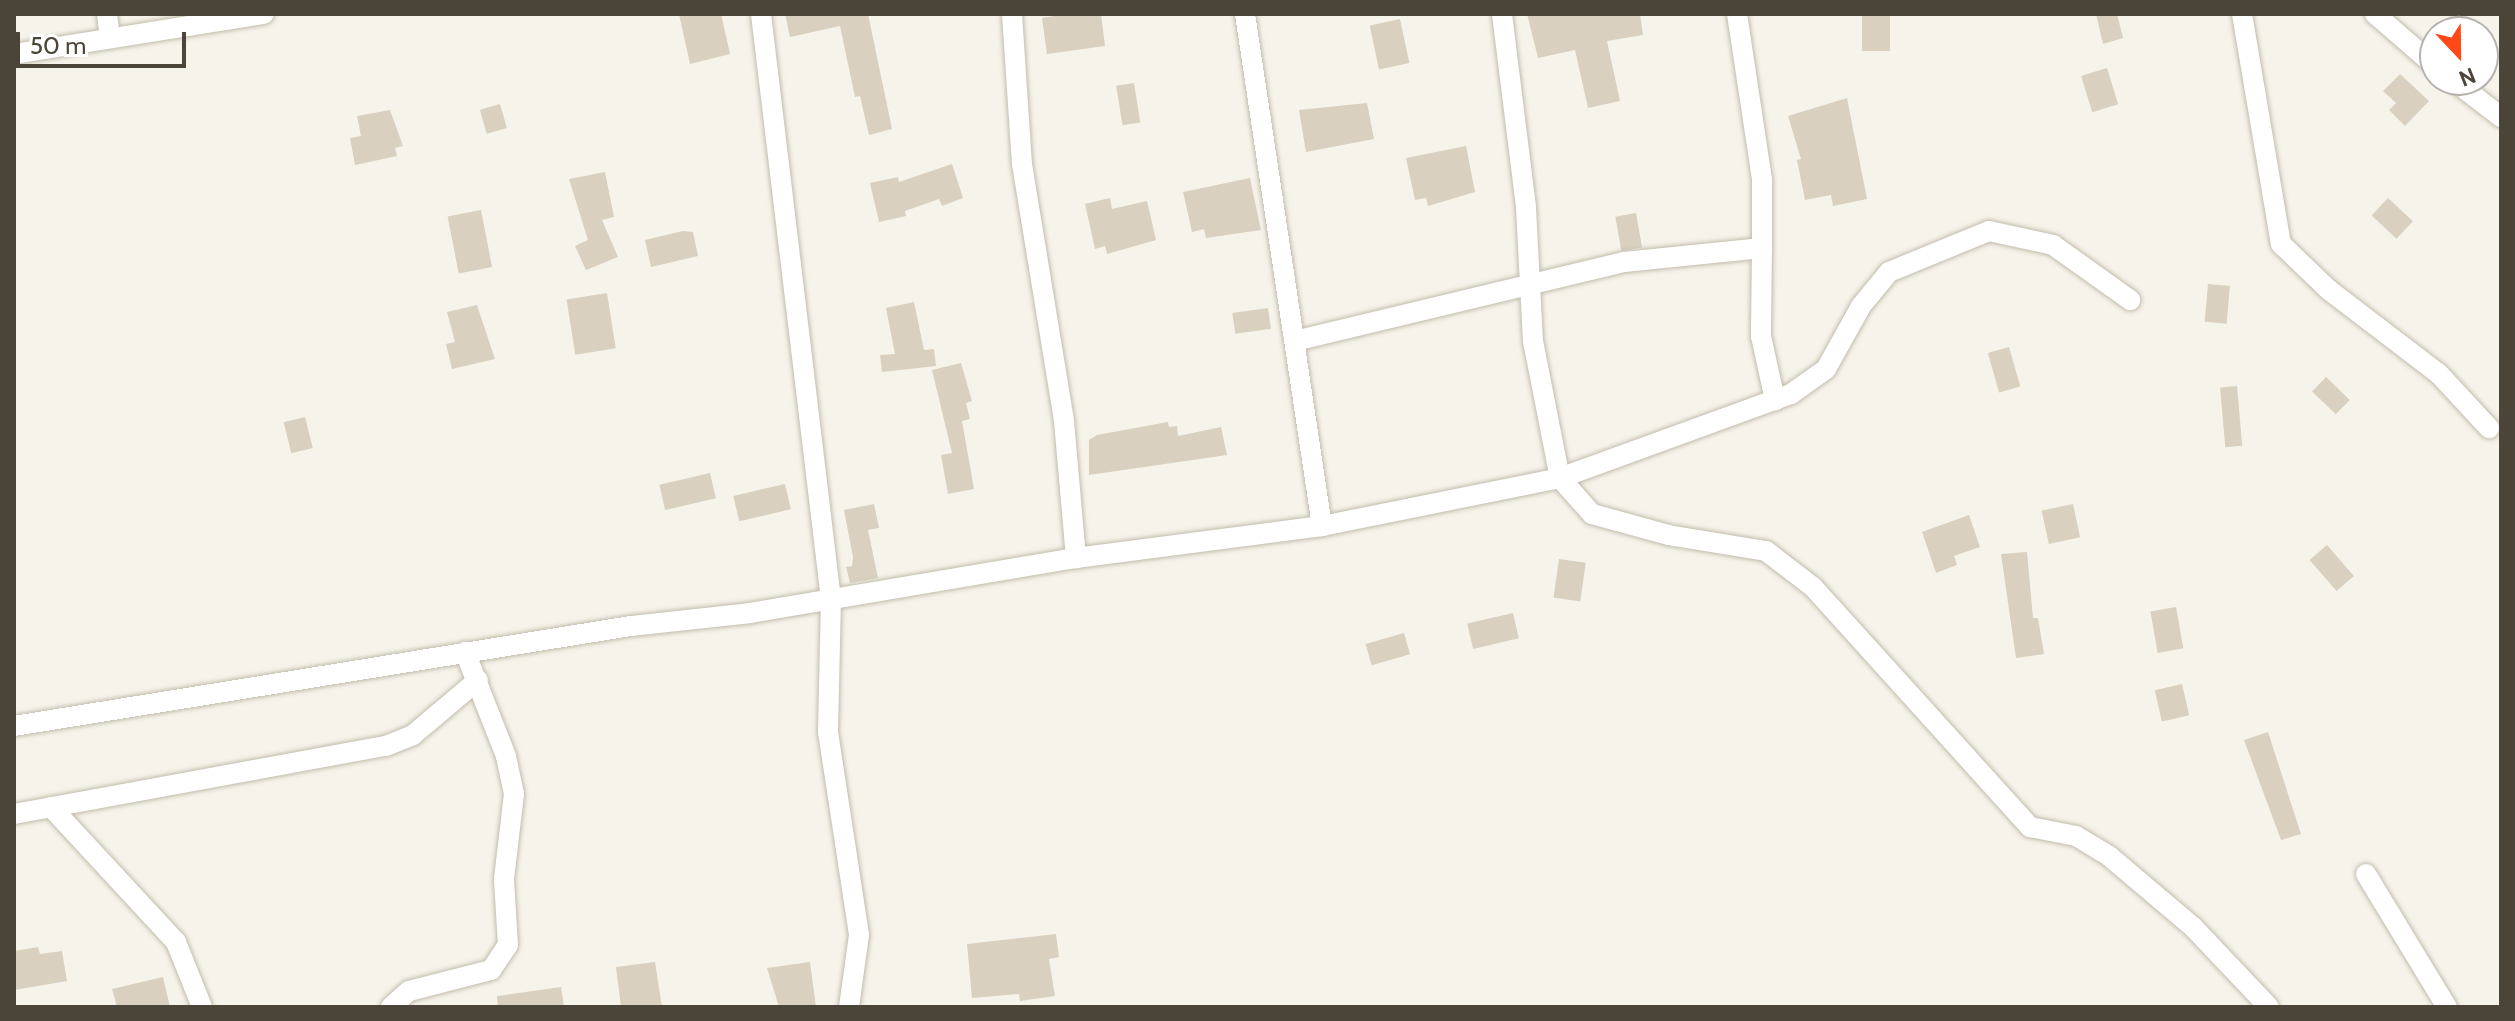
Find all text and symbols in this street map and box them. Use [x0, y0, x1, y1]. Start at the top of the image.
scale bar [20, 16, 190, 66]
north arrow [2419, 16, 2499, 96]
text: 50 m [30, 31, 86, 60]
text: N [2455, 61, 2480, 92]

